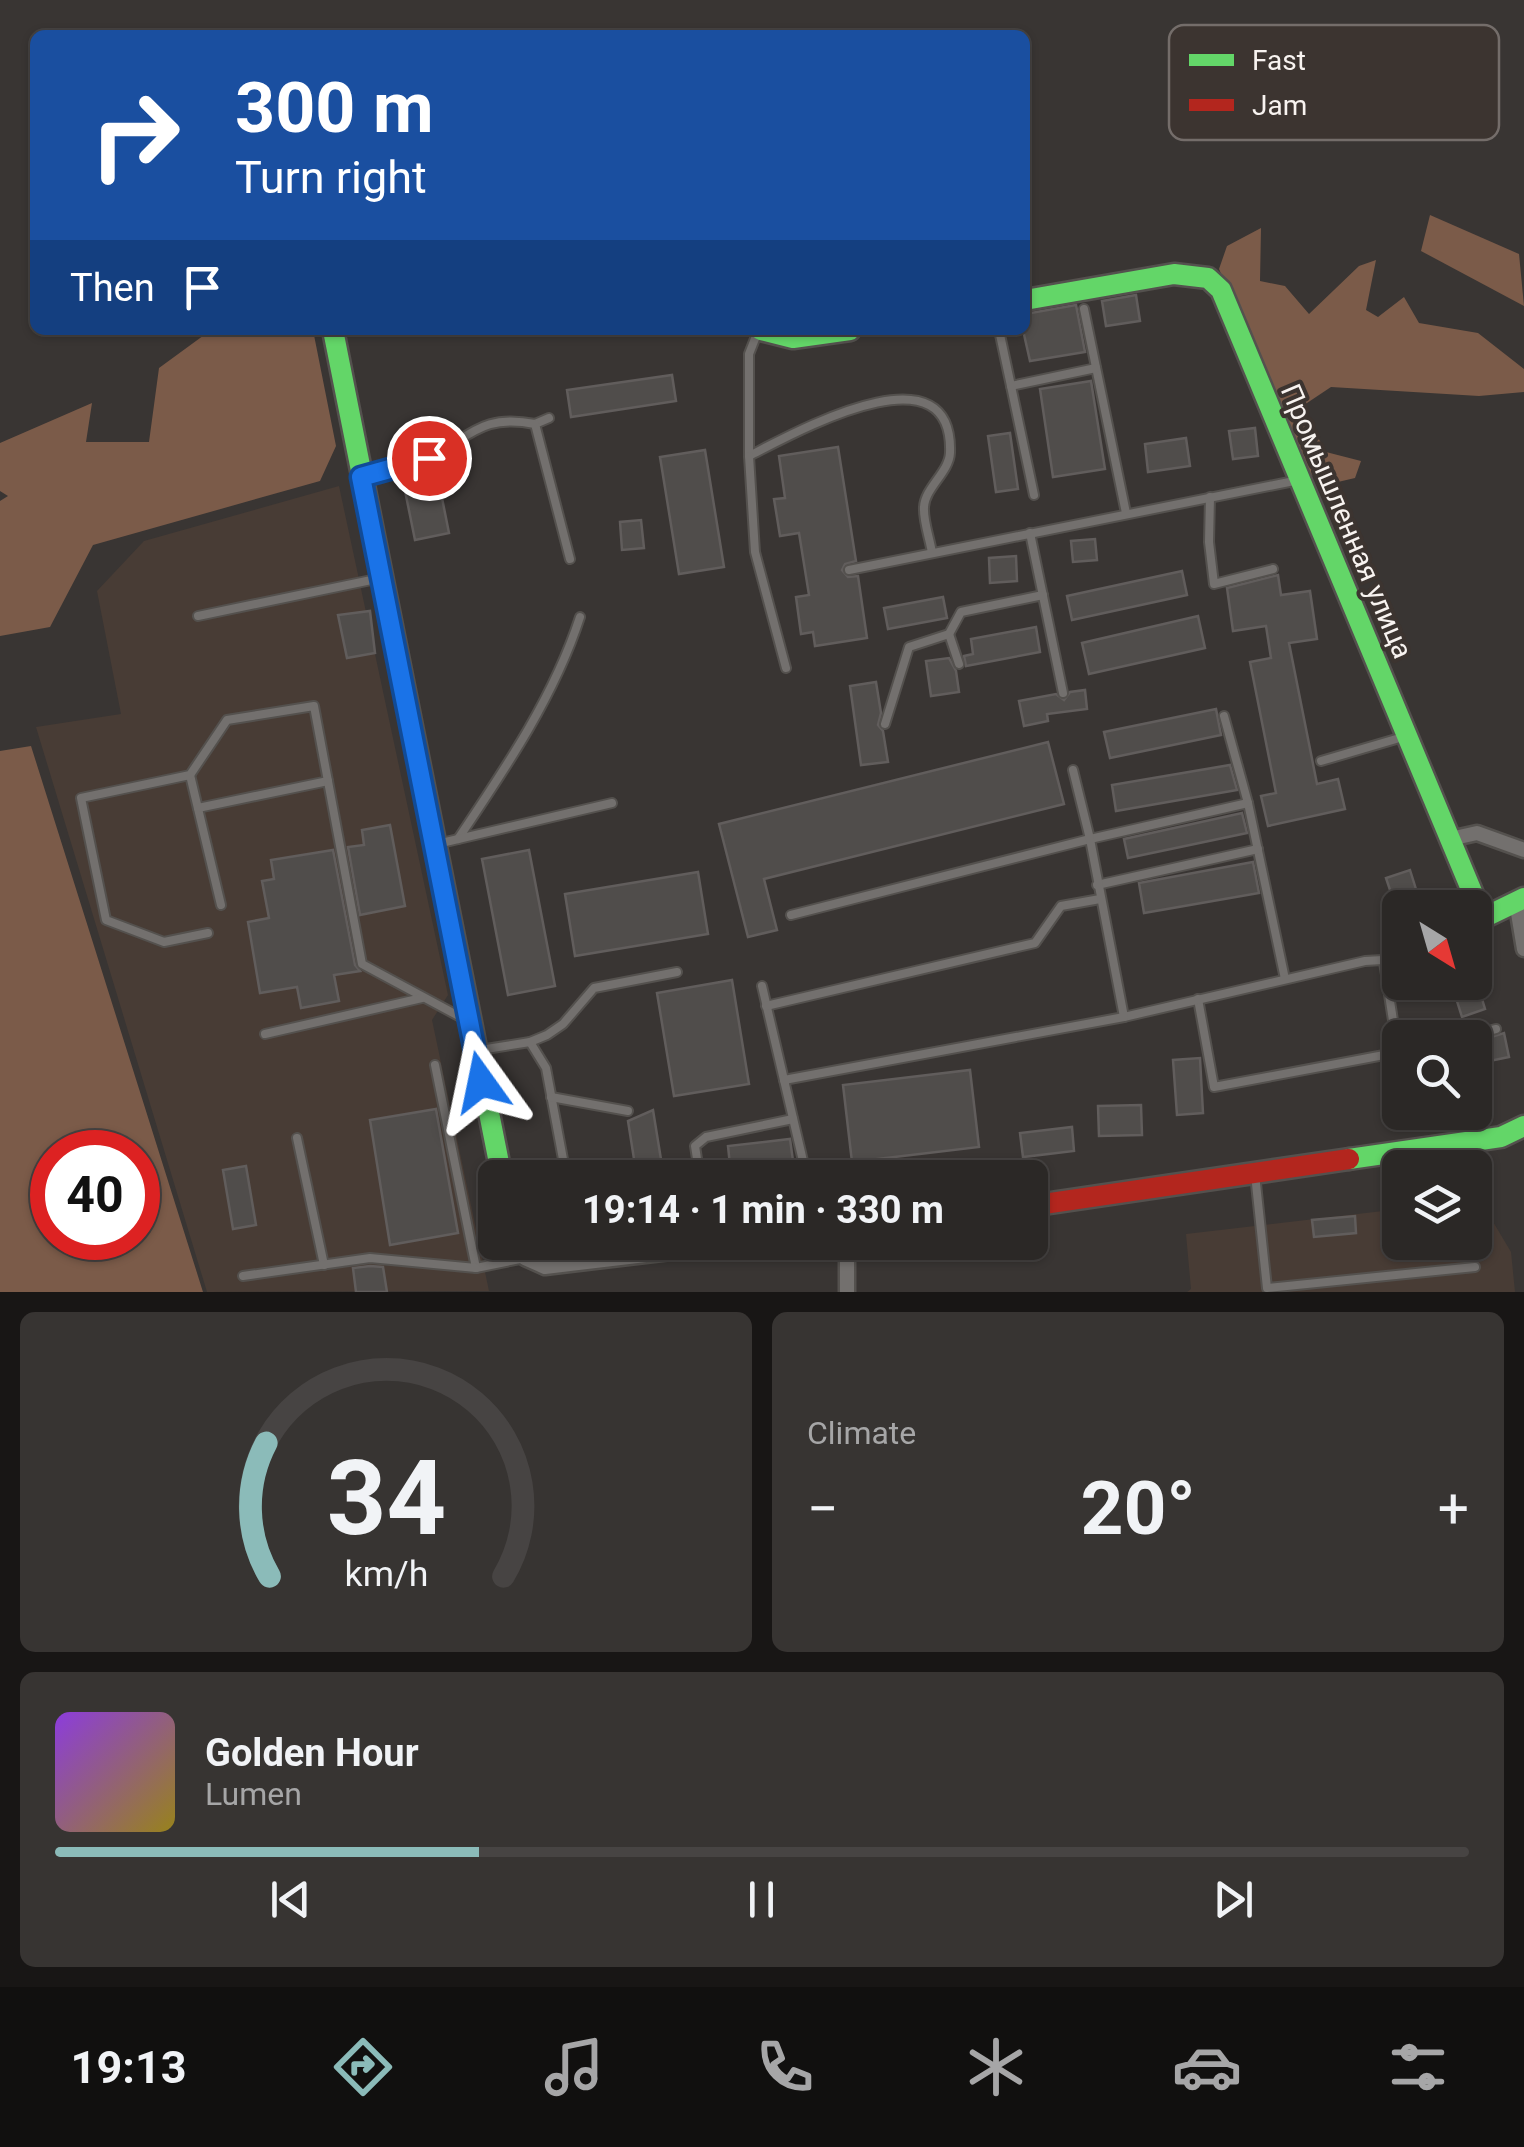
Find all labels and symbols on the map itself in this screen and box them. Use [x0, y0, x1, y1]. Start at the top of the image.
legend [1169, 25, 1499, 140]
text: Fast [1252, 44, 1306, 77]
text: Jam [1252, 89, 1307, 122]
street label: Промышленная улица [1274, 379, 1419, 663]
pin [387, 416, 472, 501]
north arrow [1382, 890, 1492, 1000]
position arrow [429, 1030, 533, 1134]
speed limit sign: 40 [30, 1130, 160, 1260]

